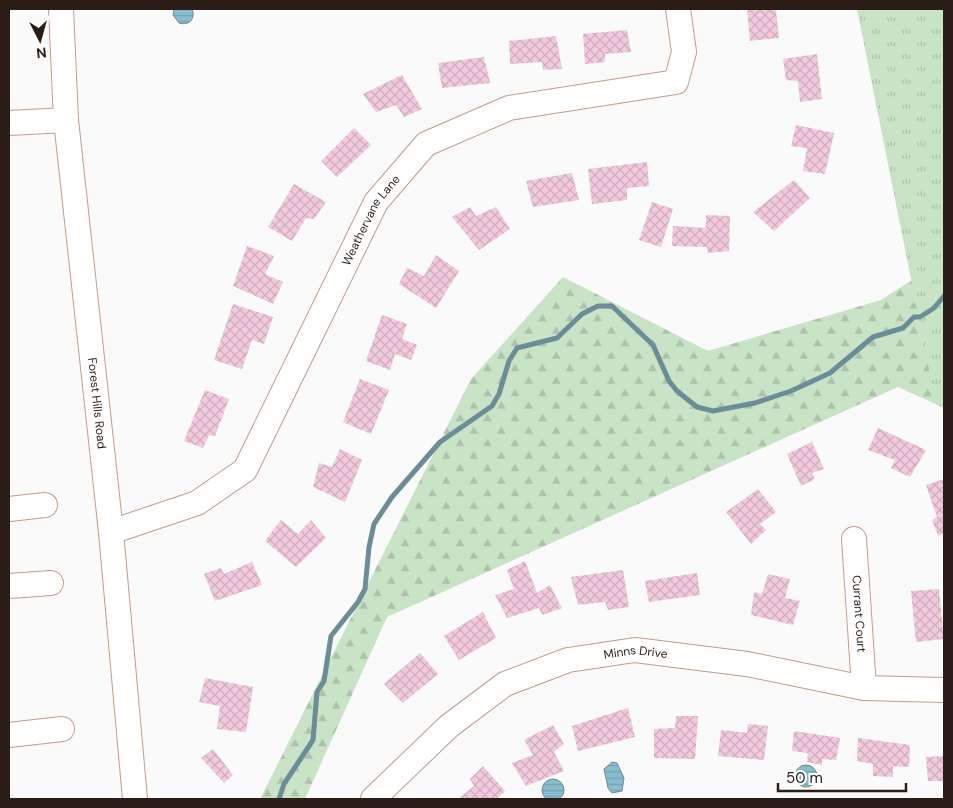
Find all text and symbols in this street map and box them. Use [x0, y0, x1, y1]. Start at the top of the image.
north arrow [15, 15, 65, 65]
text: N [35, 43, 47, 62]
street label: Weathervane Lane [338, 171, 404, 268]
street label: Forest Hills Road [84, 357, 110, 450]
street label: Currant Court [848, 575, 870, 653]
street label: Minns Drive [602, 642, 669, 663]
scale bar [778, 760, 906, 792]
text: 50 m [786, 768, 823, 788]

